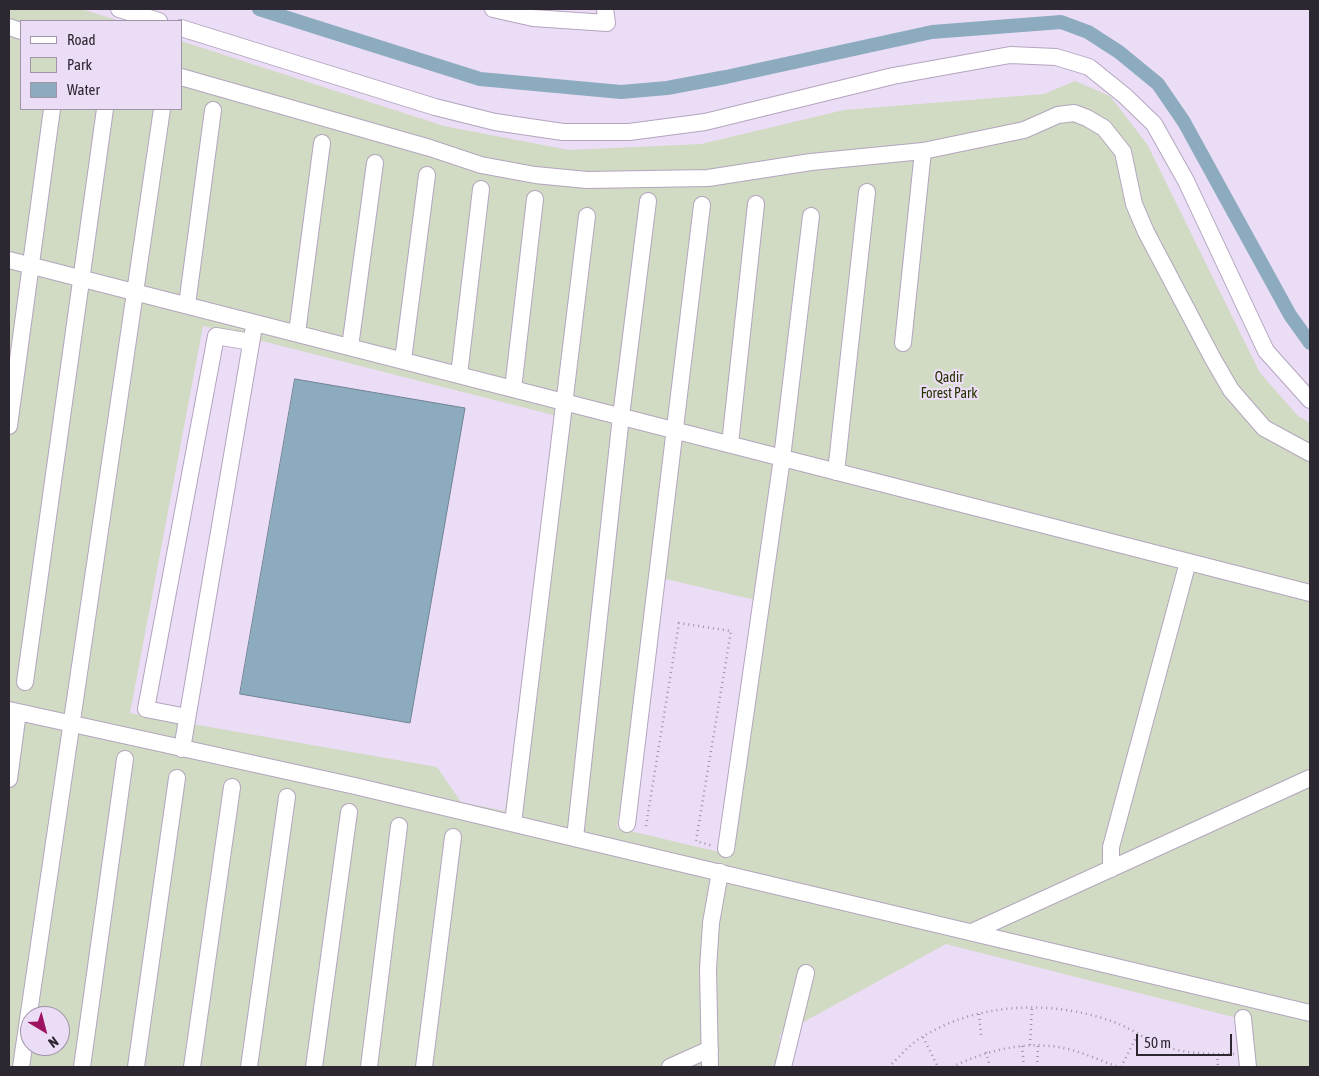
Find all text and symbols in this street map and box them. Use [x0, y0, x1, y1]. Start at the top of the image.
legend [20, 20, 182, 110]
text: Road [67, 31, 96, 48]
text: Park [67, 56, 92, 73]
text: Water [67, 81, 100, 98]
park label: Qadir Forest Park [921, 370, 977, 402]
north arrow [20, 1006, 70, 1056]
scale bar [1139, 1024, 1235, 1056]
text: N [45, 1033, 62, 1051]
text: 50 m [1144, 1034, 1171, 1051]

